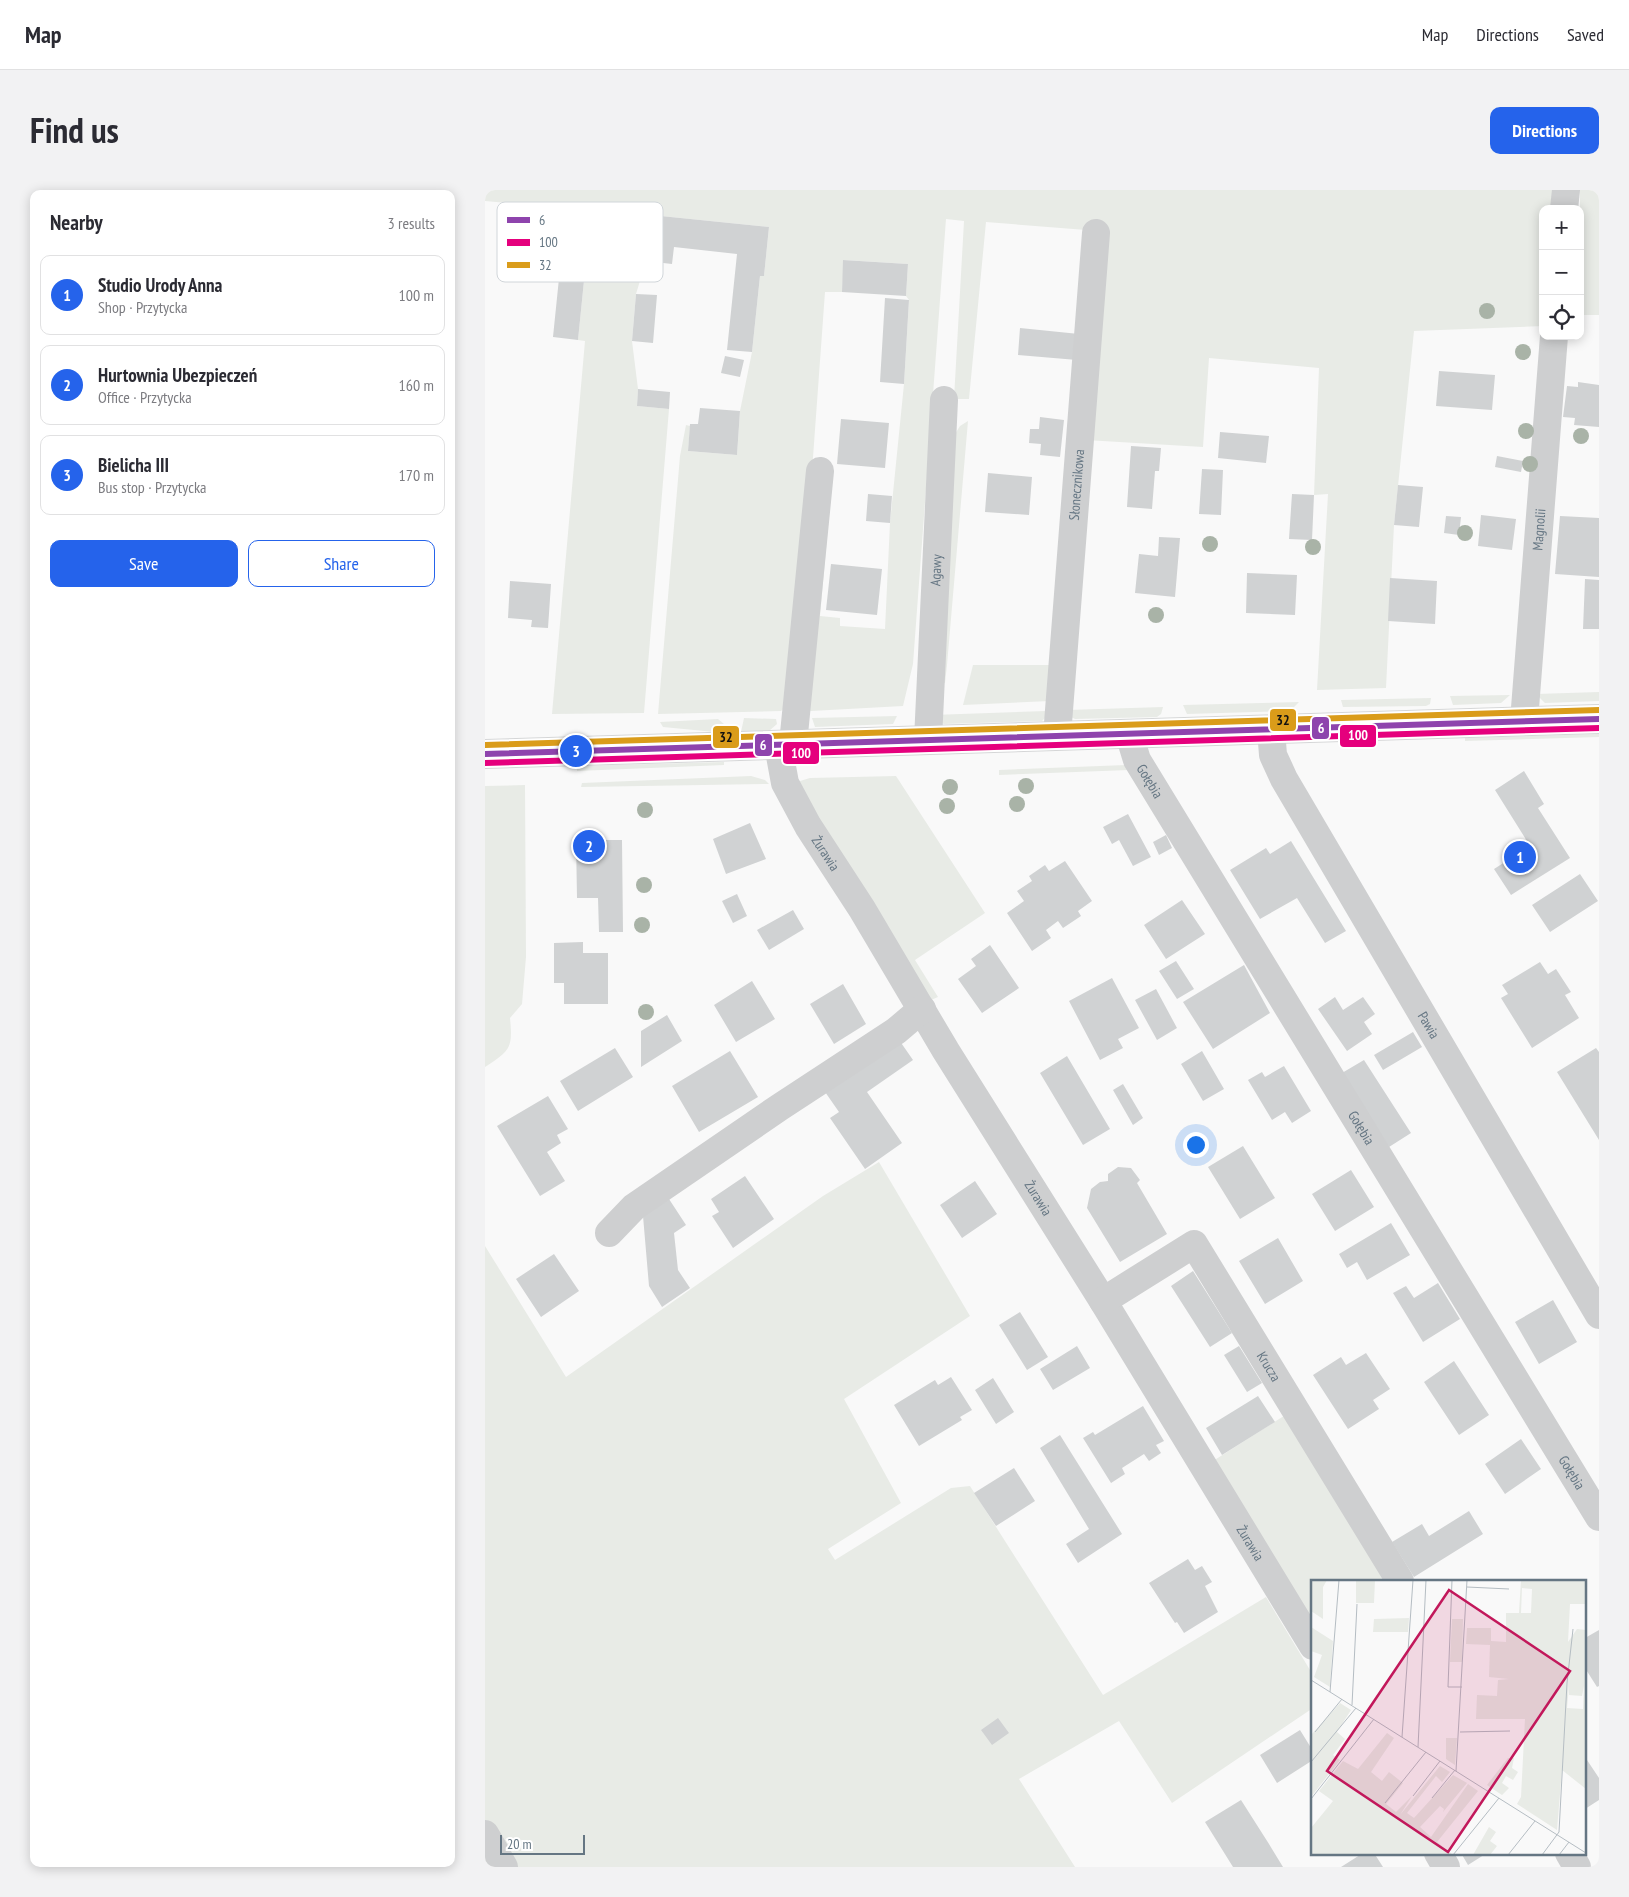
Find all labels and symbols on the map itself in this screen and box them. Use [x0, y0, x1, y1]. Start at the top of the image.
legend [497, 202, 663, 282]
text: 6 [539, 211, 545, 229]
text: 100 [539, 233, 558, 251]
text: 32 [539, 256, 552, 274]
street label: Słonecznikowa [1065, 448, 1088, 521]
street label: Magnolii [1528, 508, 1550, 551]
street label: Agawy [926, 553, 946, 586]
line badge: 32 [1269, 708, 1297, 732]
text: 32 [1276, 711, 1290, 729]
line badge: 6 [1311, 716, 1330, 740]
text: 6 [1318, 719, 1325, 737]
line badge: 100 [1339, 724, 1377, 748]
line badge: 32 [712, 725, 740, 749]
text: 100 [1348, 726, 1368, 744]
text: 32 [719, 728, 733, 746]
pin: 3 [560, 732, 592, 770]
line badge: 6 [754, 733, 773, 757]
text: 6 [760, 736, 767, 754]
line badge: 100 [782, 741, 820, 765]
text: 100 [791, 744, 811, 762]
street label: Gołębia [1133, 761, 1167, 802]
pin: 2 [573, 827, 605, 865]
street label: Żurawia [808, 832, 844, 874]
pin: 1 [1504, 838, 1536, 876]
street label: Pawia [1414, 1008, 1444, 1042]
street label: Gołębia [1344, 1107, 1379, 1148]
your location [1183, 1132, 1209, 1158]
street label: Żurawia [1020, 1177, 1056, 1219]
street label: Krucza [1253, 1348, 1285, 1385]
street label: Gołębia [1555, 1452, 1589, 1493]
street label: Żurawia [1233, 1522, 1268, 1564]
inset map [1311, 1580, 1587, 1854]
scale bar [500, 1832, 585, 1855]

